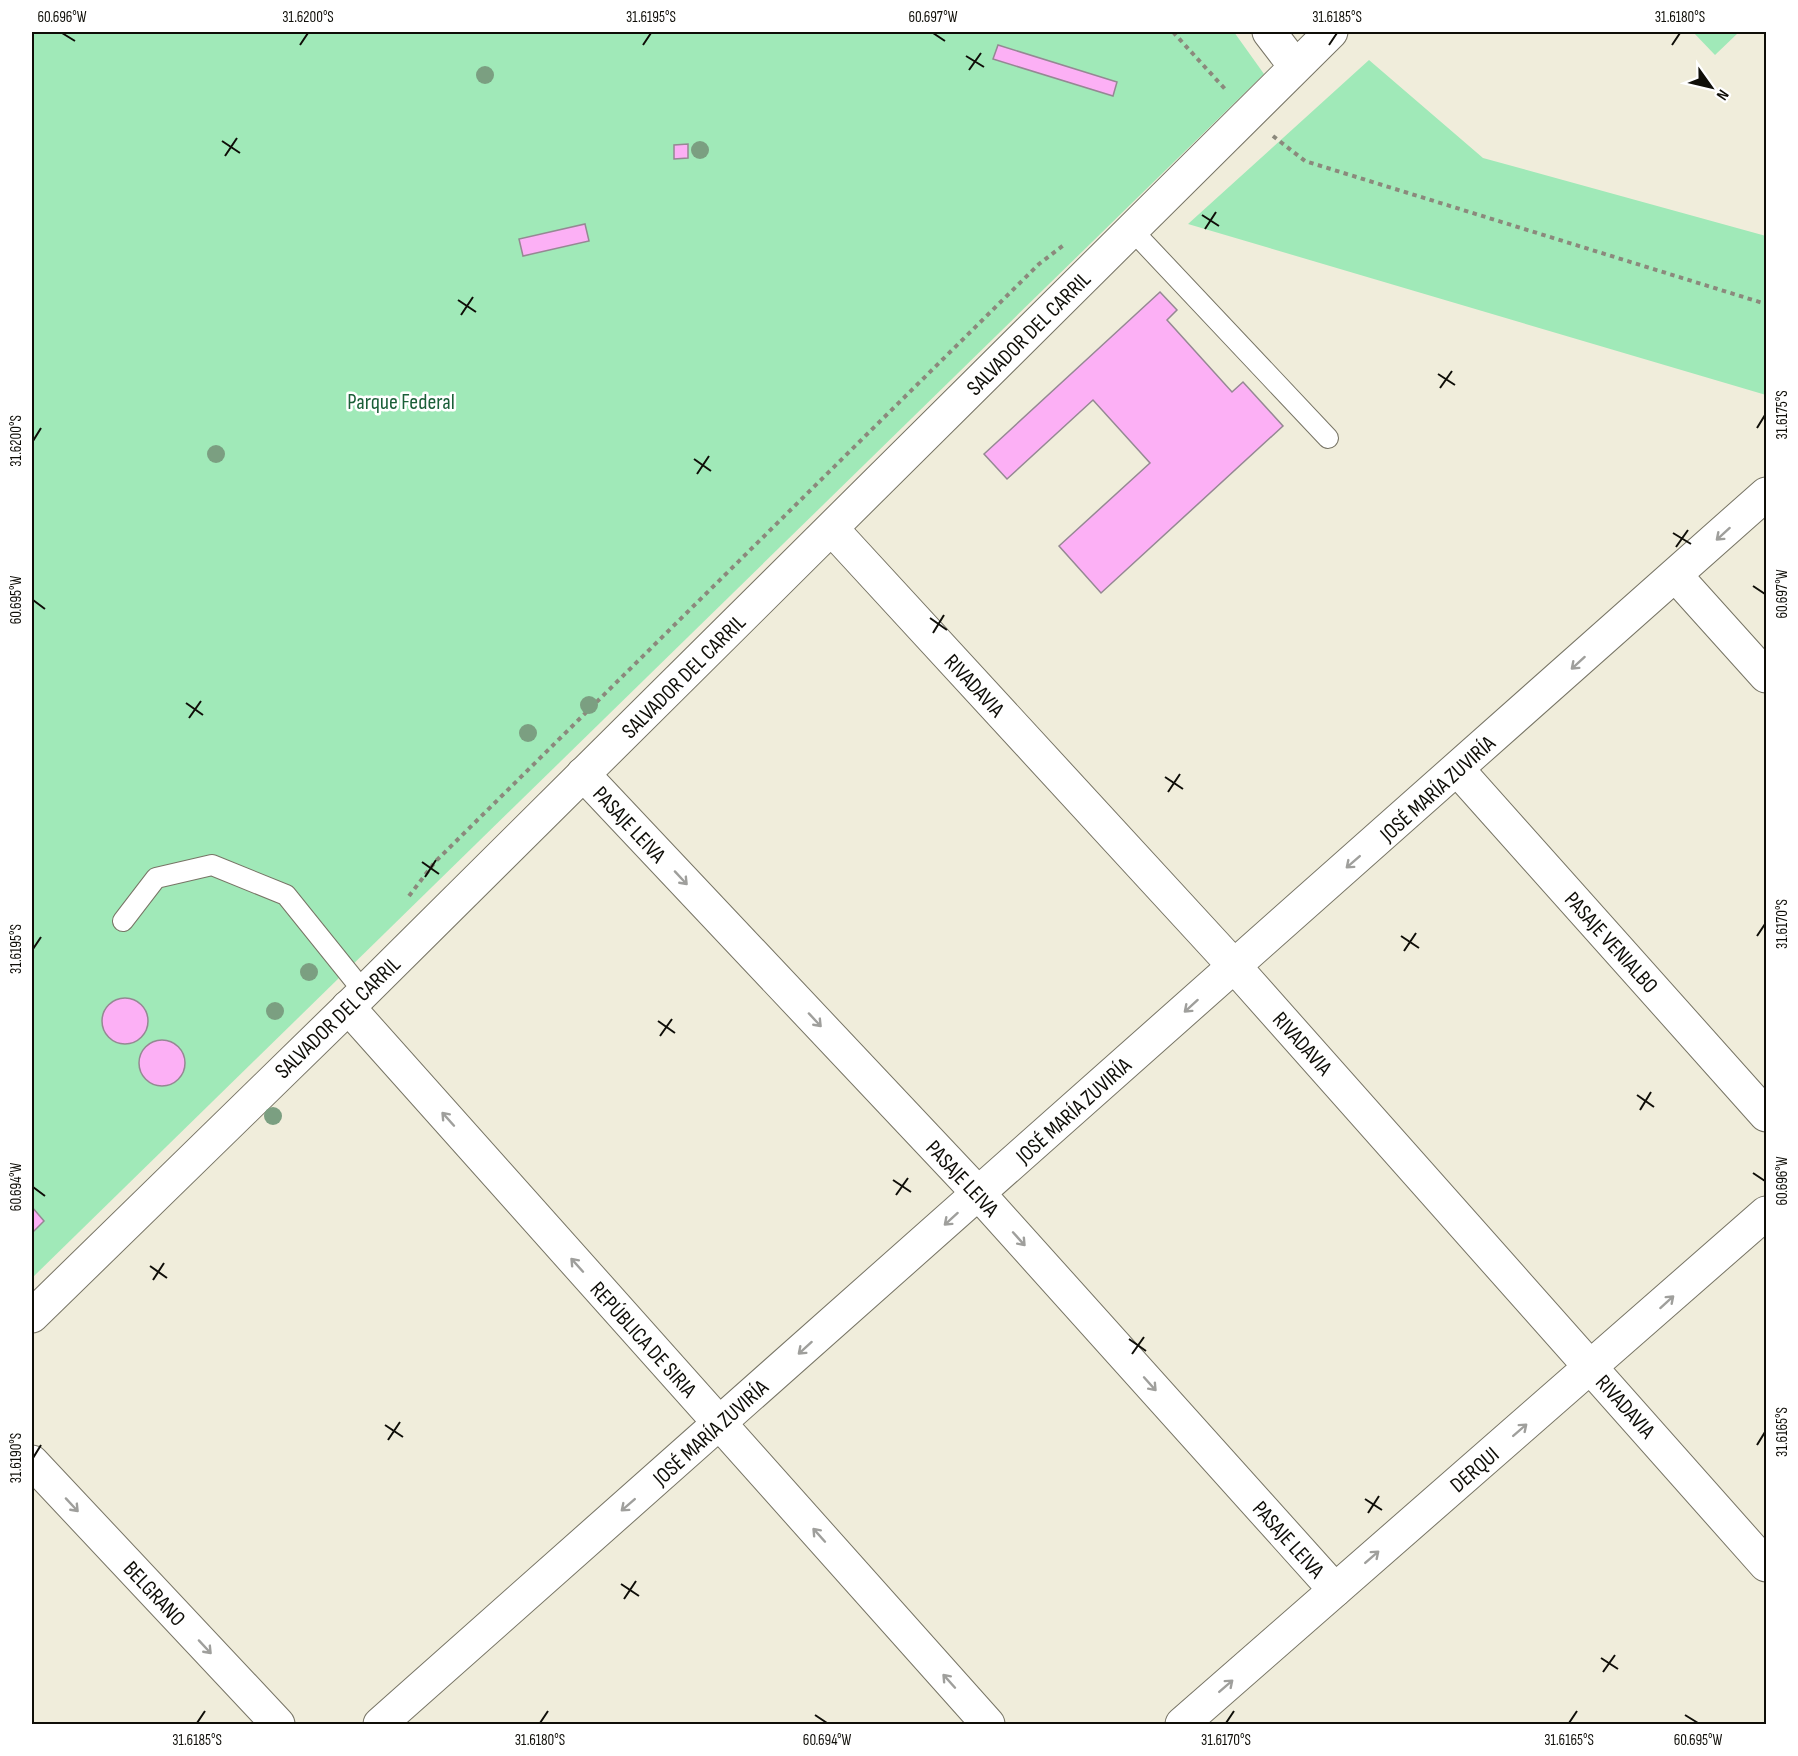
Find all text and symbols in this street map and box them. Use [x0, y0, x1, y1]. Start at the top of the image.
text: 60.696°W [37, 8, 87, 27]
text: 31.6200°S [282, 8, 334, 27]
text: 31.6195°S [626, 8, 676, 27]
text: 60.697°W [908, 8, 958, 27]
text: 31.6185°S [1312, 8, 1362, 27]
text: 31.6180°S [1655, 8, 1705, 27]
north arrow [1681, 57, 1741, 117]
text: N [1712, 86, 1732, 103]
street label: SALVADOR DEL CARRIL [961, 266, 1097, 402]
park label: Parque Federal [347, 389, 455, 416]
text: 31.6175°S [1773, 390, 1792, 440]
text: 31.6200°S [7, 415, 26, 467]
one-way arrow [1716, 527, 1731, 541]
text: 60.697°W [1773, 569, 1792, 619]
text: 60.695°W [7, 575, 26, 624]
street label: SALVADOR DEL CARRIL [616, 609, 752, 745]
street label: RIVADAVIA [938, 649, 1010, 724]
one-way arrow [1570, 656, 1585, 670]
street label: JOSÉ MARÍA ZUVIRÍA [1374, 730, 1502, 849]
street label: PASAJE LEIVA [587, 781, 671, 869]
one-way arrow [1346, 855, 1361, 869]
one-way arrow [674, 870, 688, 885]
street label: PASAJE VENIALBO [1558, 887, 1663, 999]
text: 31.6170°S [1773, 899, 1792, 949]
text: 31.6195°S [7, 924, 26, 974]
street label: SALVADOR DEL CARRIL [270, 951, 407, 1085]
one-way arrow [1184, 999, 1199, 1013]
street label: RIVADAVIA [1266, 1007, 1338, 1082]
one-way arrow [807, 1012, 822, 1027]
street label: JOSÉ MARÍA ZUVIRÍA [1010, 1052, 1138, 1171]
one-way arrow [441, 1112, 455, 1127]
street label: PASAJE LEIVA [920, 1135, 1004, 1223]
text: 60.696°W [1773, 1156, 1792, 1206]
text: 60.694°W [7, 1163, 26, 1211]
one-way arrow [944, 1212, 959, 1226]
one-way arrow [1012, 1231, 1026, 1246]
one-way arrow [570, 1257, 584, 1272]
street label: REPÚBLICA DE SIRIA [584, 1276, 702, 1404]
one-way arrow [1659, 1295, 1675, 1308]
one-way arrow [798, 1341, 813, 1355]
street label: RIVADAVIA [1589, 1370, 1661, 1445]
street label: JOSÉ MARÍA ZUVIRÍA [647, 1374, 775, 1493]
one-way arrow [1143, 1376, 1157, 1391]
text: 31.6165°S [1773, 1407, 1792, 1457]
one-way arrow [1512, 1423, 1527, 1437]
text: 31.6190°S [7, 1433, 26, 1483]
street label: DERQUI [1445, 1442, 1505, 1499]
street label: PASAJE LEIVA [1246, 1496, 1330, 1585]
one-way arrow [64, 1497, 78, 1512]
one-way arrow [620, 1498, 635, 1512]
one-way arrow [812, 1528, 826, 1543]
one-way arrow [1364, 1550, 1379, 1564]
street label: BELGRANO [117, 1556, 191, 1632]
one-way arrow [198, 1639, 212, 1654]
one-way arrow [942, 1674, 956, 1689]
one-way arrow [1218, 1679, 1233, 1693]
text: 31.6185°S [172, 1731, 222, 1750]
text: 31.6180°S [515, 1731, 565, 1750]
text: 60.694°W [803, 1731, 851, 1750]
text: 31.6170°S [1201, 1731, 1251, 1750]
text: 31.6165°S [1544, 1731, 1594, 1750]
text: 60.695°W [1674, 1731, 1723, 1750]

